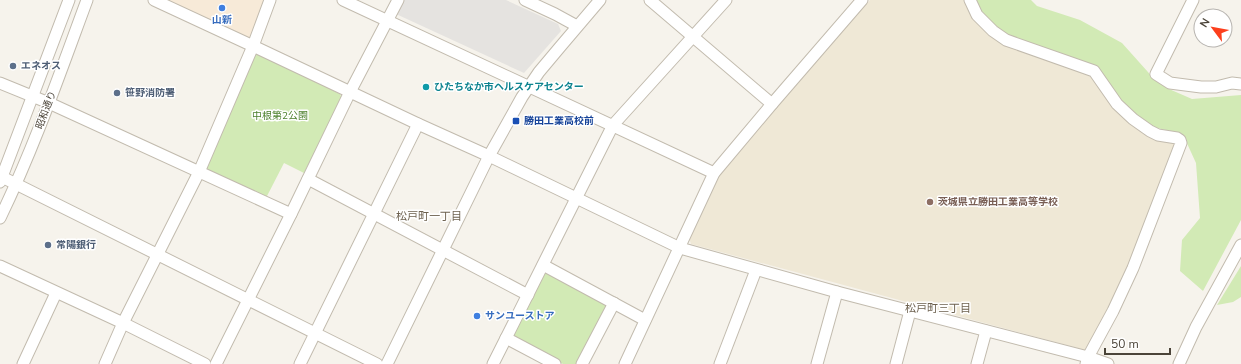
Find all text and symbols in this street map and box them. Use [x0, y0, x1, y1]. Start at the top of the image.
marker: 山新 [217, 3, 227, 13]
north arrow [1193, 8, 1233, 48]
place label: 山新 [212, 13, 232, 27]
text: N [1196, 15, 1213, 30]
place label: エネオス [21, 59, 61, 73]
marker: エネオス [8, 61, 18, 71]
place label: ひたちなか市ヘルスケアセンター [434, 80, 584, 94]
marker: ひたちなか市ヘルスケアセンター [421, 82, 431, 92]
place label: 笹野消防署 [125, 86, 175, 100]
marker: 笹野消防署 [112, 88, 122, 98]
street label: 昭和通り [32, 89, 60, 131]
park label: 中根第2公園 [252, 109, 308, 123]
place label: 勝田工業高校前 [524, 114, 594, 128]
marker: 勝田工業高校前 [511, 116, 521, 126]
place label: 茨城県立勝田工業高等学校 [938, 195, 1058, 209]
marker: 茨城県立勝田工業高等学校 [925, 197, 935, 207]
district label: 松戸町一丁目 [396, 209, 462, 224]
place label: 常陽銀行 [56, 238, 96, 252]
marker: 常陽銀行 [43, 240, 53, 250]
district label: 松戸町三丁目 [905, 301, 971, 316]
place label: サンユーストア [485, 309, 555, 323]
marker: サンユーストア [472, 311, 482, 321]
scale bar [1105, 330, 1170, 356]
text: 50 m [1111, 336, 1139, 352]

